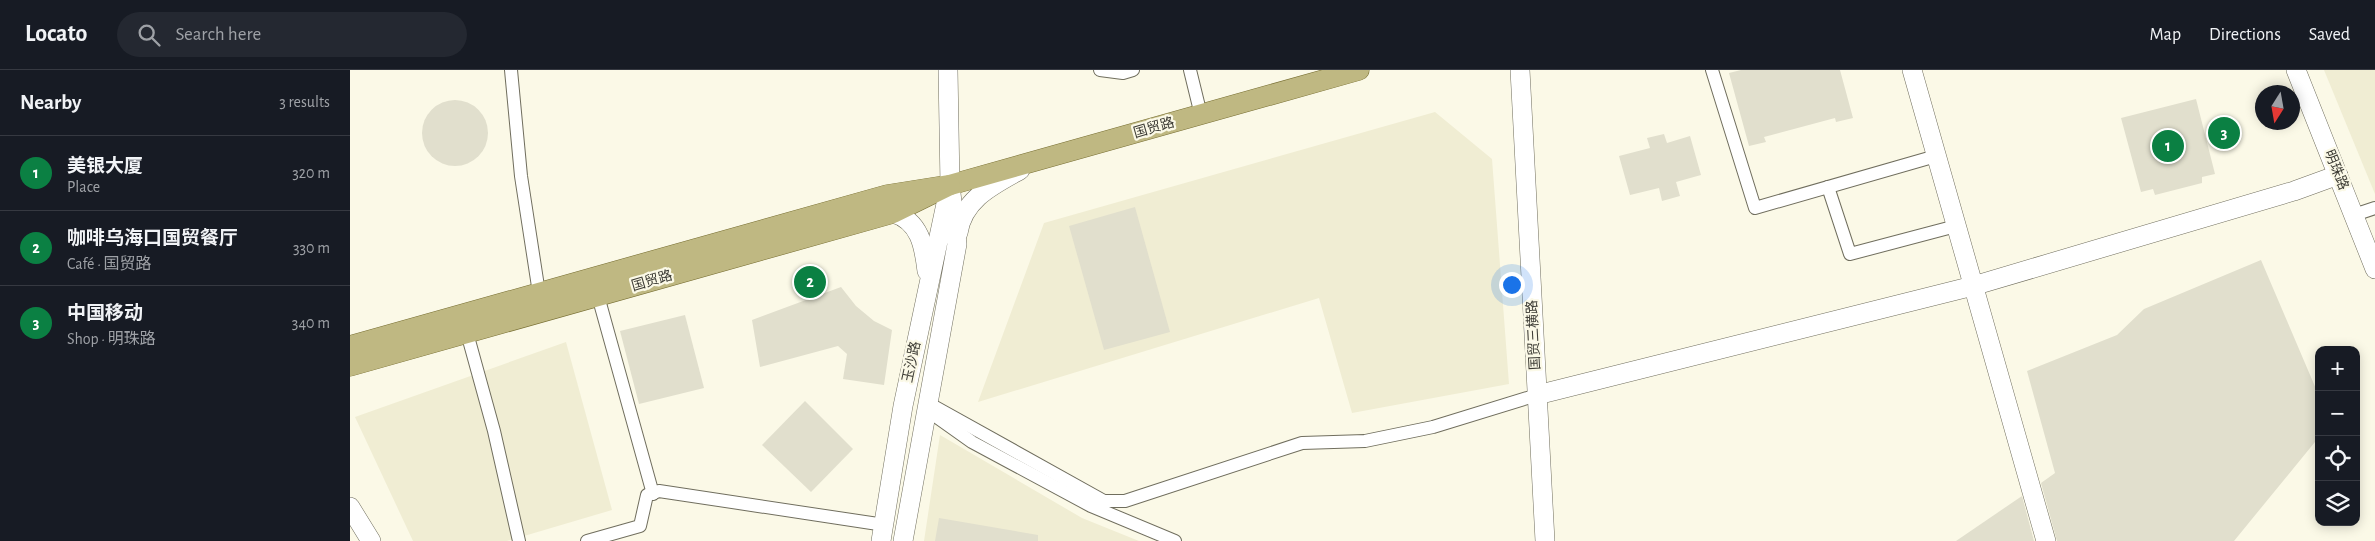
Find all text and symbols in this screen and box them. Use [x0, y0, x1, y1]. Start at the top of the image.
search box [117, 12, 467, 57]
icon: search [135, 21, 163, 49]
text: Locato [25, 22, 87, 46]
text: Search here [175, 25, 261, 44]
text: Map [2150, 26, 2181, 44]
text: Directions [2209, 26, 2281, 44]
text: Saved [2309, 26, 2350, 44]
north arrow [2255, 85, 2300, 130]
text: Nearby [20, 92, 81, 113]
text: 3 results [279, 94, 330, 110]
pin: 3 [2208, 114, 2240, 152]
street label: 国贸路 [1132, 115, 1176, 141]
pin: 1 [2152, 127, 2184, 165]
street label: 明珠路 [2322, 148, 2351, 192]
text: 美银大厦 [67, 157, 143, 176]
text: 1 [33, 165, 39, 181]
text: 320 m [292, 165, 330, 181]
text: Place [67, 179, 100, 195]
text: 咖啡乌海口国贸餐厅 [67, 229, 238, 248]
text: 2 [32, 240, 40, 256]
text: 330 m [293, 240, 330, 256]
text: Café · 国贸路 [67, 256, 151, 272]
pin: 2 [794, 263, 826, 301]
street label: 国贸路 [630, 268, 674, 294]
your location [1499, 272, 1525, 298]
street label: 国贸三横路 [1524, 300, 1543, 370]
text: 中国移动 [67, 304, 143, 323]
text: 3 [33, 315, 39, 331]
text: 340 m [292, 315, 330, 331]
text: Shop · 明珠路 [67, 331, 156, 347]
street label: 玉沙路 [900, 340, 923, 384]
map controls [2315, 346, 2360, 526]
button: + [2315, 346, 2360, 391]
button: − [2315, 391, 2360, 436]
button: locate [2315, 436, 2360, 481]
button: layers [2315, 481, 2360, 526]

